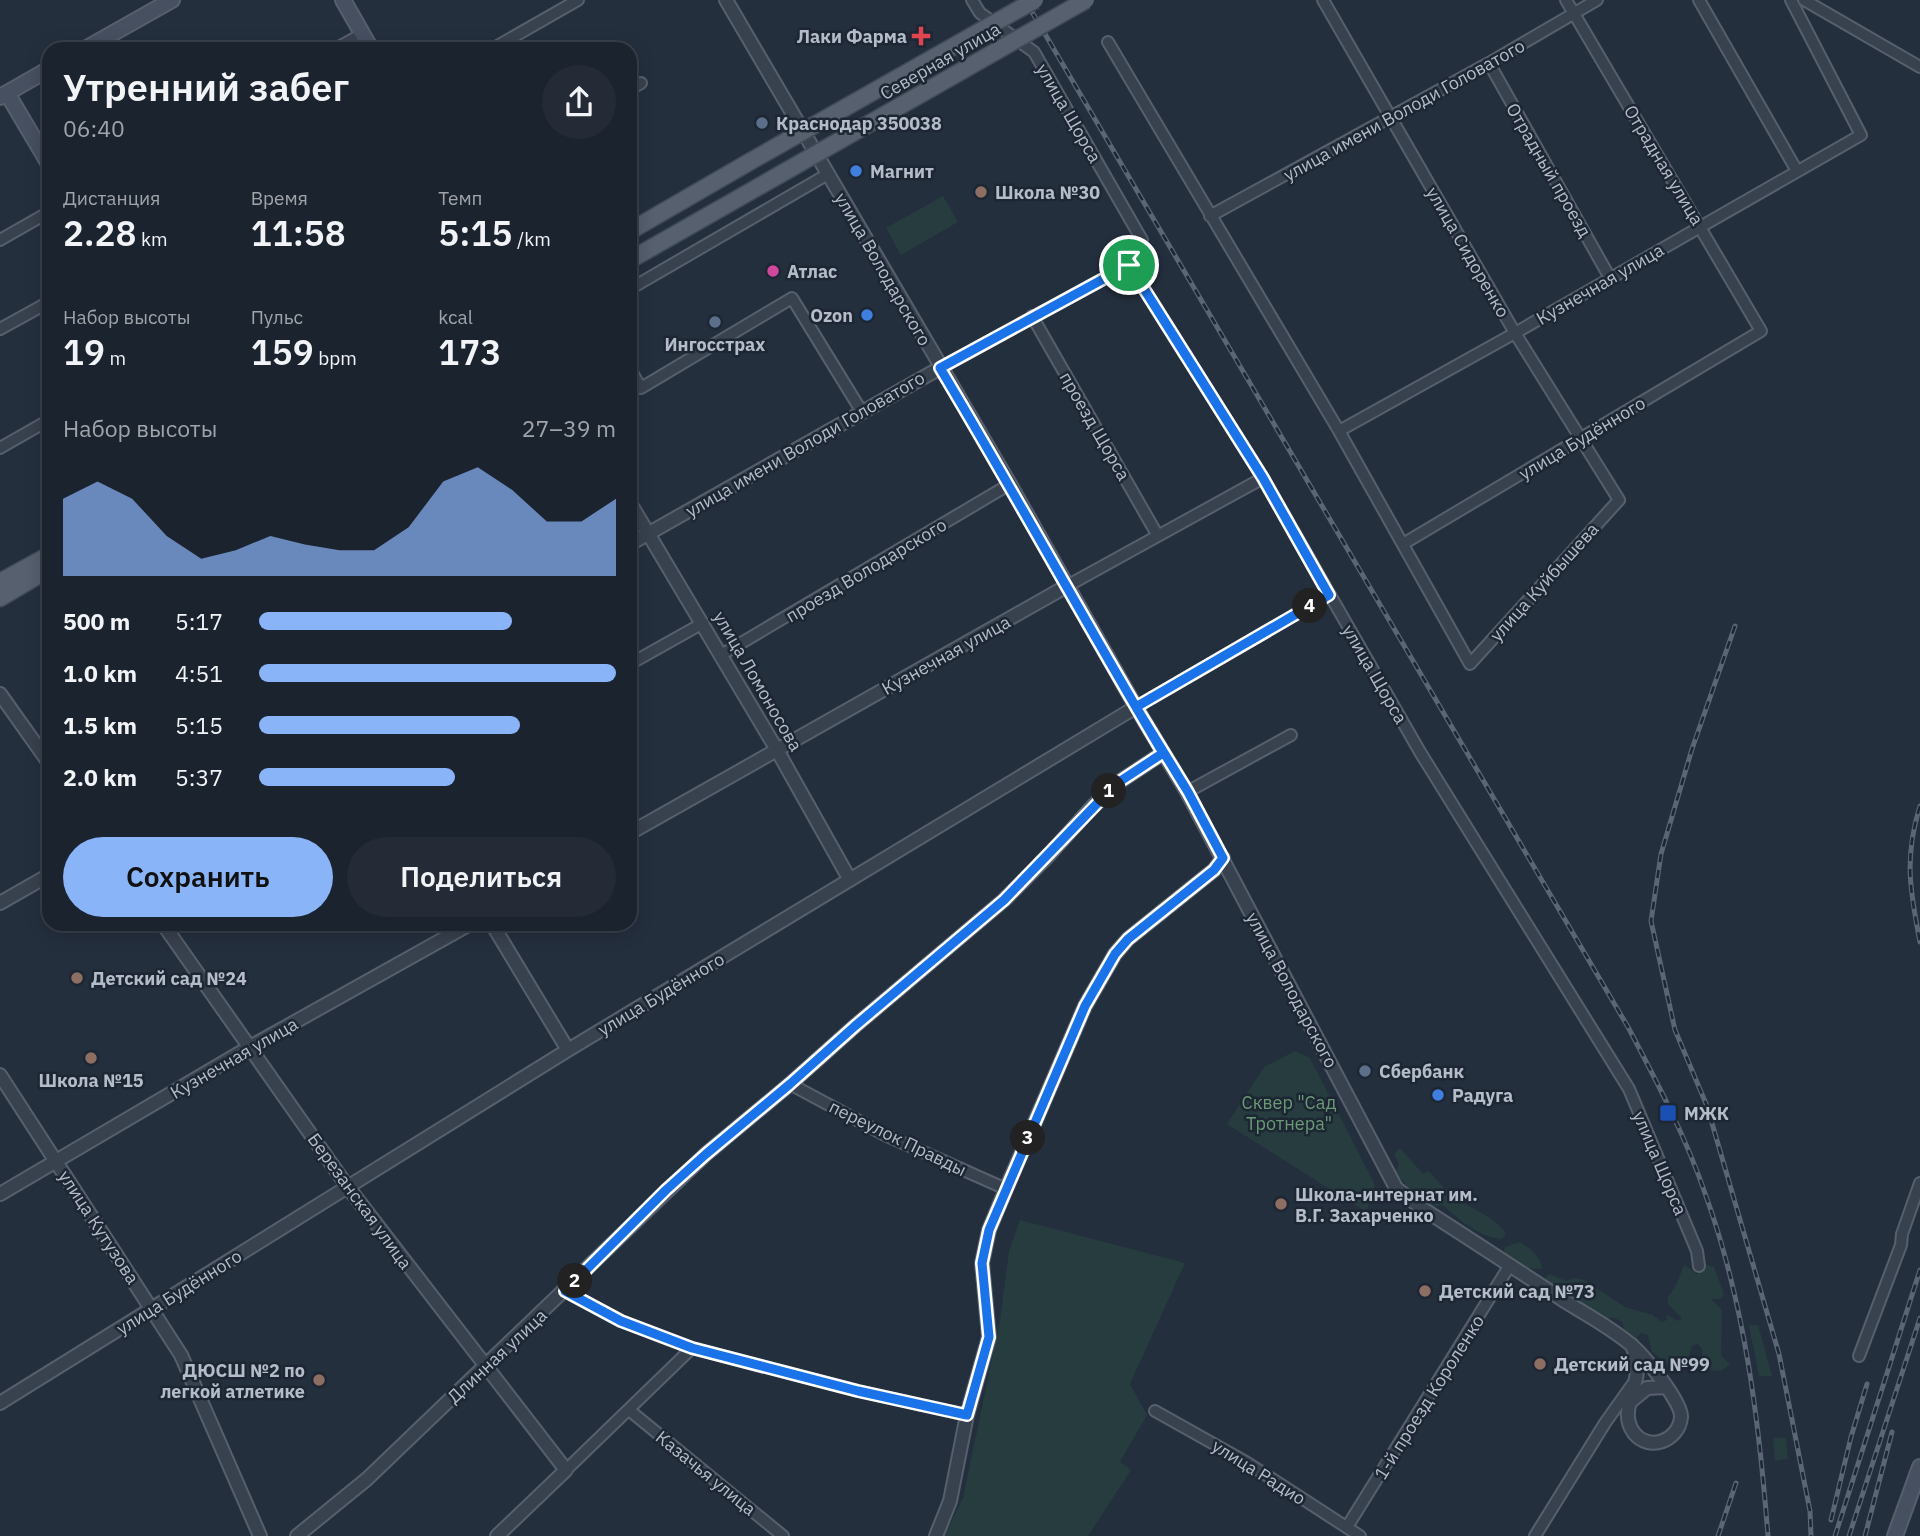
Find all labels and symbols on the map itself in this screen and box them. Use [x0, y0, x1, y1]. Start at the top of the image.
street label: Северная улица [876, 17, 1005, 105]
place label: Лаки Фарма [797, 25, 907, 48]
marker: Лаки Фарма [913, 28, 929, 44]
street label: улица имени Володи Головатого [1279, 34, 1529, 186]
street label: улица Щорса [1031, 59, 1107, 167]
street label: Отрадный проезд [1501, 99, 1597, 242]
street label: Отрадная улица [1619, 101, 1709, 230]
place label: Краснодар 350038 [776, 112, 942, 135]
marker: Краснодар 350038 [754, 115, 770, 131]
place label: Магнит [870, 160, 934, 183]
marker: Магнит [848, 163, 864, 179]
place label: Школа №30 [995, 181, 1100, 204]
street label: улица Сидоренко [1421, 182, 1515, 322]
marker: Школа №30 [973, 184, 989, 200]
street label: улица Володарского [830, 188, 936, 350]
pin [1099, 235, 1159, 295]
street label: Кузнечная улица [1532, 238, 1668, 330]
place label: Атлас [787, 260, 837, 283]
marker: Атлас [765, 263, 781, 279]
place label: Ozon [810, 304, 853, 327]
marker: Ozon [859, 307, 875, 323]
marker: Ингосстрах [707, 314, 723, 330]
place label: Ингосстрах [665, 333, 765, 356]
street label: улица имени Володи Головатого [681, 366, 929, 522]
street label: проезд Щорса [1055, 368, 1136, 485]
street label: улица Будённого [1515, 391, 1649, 485]
street label: проезд Володарского [781, 513, 951, 627]
street label: улица Куйбышева [1485, 517, 1604, 646]
pin: 4 [1292, 588, 1328, 624]
street label: улица Ломоносова [708, 607, 808, 756]
street label: Кузнечная улица [878, 610, 1015, 700]
street label: улица Щорса [1337, 620, 1413, 728]
pin: 1 [1092, 774, 1126, 808]
street label: улица Володарского [1241, 908, 1343, 1072]
street label: улица Будённого [594, 947, 728, 1041]
place label: Детский сад №24 [91, 967, 247, 990]
marker: Детский сад №24 [69, 970, 85, 986]
street label: Кузнечная улица [166, 1012, 302, 1104]
marker: Школа №15 [83, 1050, 99, 1066]
place label: Сбербанк [1379, 1060, 1464, 1083]
marker: Сбербанк [1357, 1063, 1373, 1079]
place label: Школа №15 [38, 1069, 144, 1092]
place label: Радуга [1452, 1084, 1513, 1107]
marker: Радуга [1430, 1087, 1446, 1103]
park label: Сквер "Сад Тротнера" [1241, 1091, 1337, 1135]
street label: переулок Правды [826, 1095, 970, 1181]
place label: МЖК [1684, 1102, 1729, 1125]
marker: МЖК [1658, 1103, 1678, 1123]
street label: улица Щорса [1628, 1107, 1692, 1219]
pin: 3 [1010, 1120, 1046, 1156]
street label: Березанская улица [303, 1128, 417, 1274]
street label: улица Кутузова [54, 1166, 145, 1289]
place label: Школа-интернат им. В.Г. Захарченко [1295, 1183, 1478, 1227]
marker: Школа-интернат им. В.Г. Захарченко [1273, 1196, 1289, 1212]
street label: улица Будённого [112, 1244, 246, 1340]
pin: 2 [558, 1264, 592, 1298]
place label: Детский сад №73 [1439, 1280, 1595, 1303]
marker: Детский сад №73 [1417, 1283, 1433, 1299]
street label: Длинная улица [442, 1304, 552, 1408]
street label: 1-й проезд Короленко [1369, 1310, 1489, 1484]
place label: Детский сад №99 [1554, 1353, 1710, 1376]
marker: Детский сад №99 [1532, 1356, 1548, 1372]
place label: ДЮСШ №2 по легкой атлетике [160, 1359, 305, 1403]
marker: ДЮСШ №2 по легкой атлетике [311, 1372, 327, 1388]
street label: Казачья улица [651, 1425, 761, 1521]
street label: улица Радио [1208, 1434, 1310, 1510]

